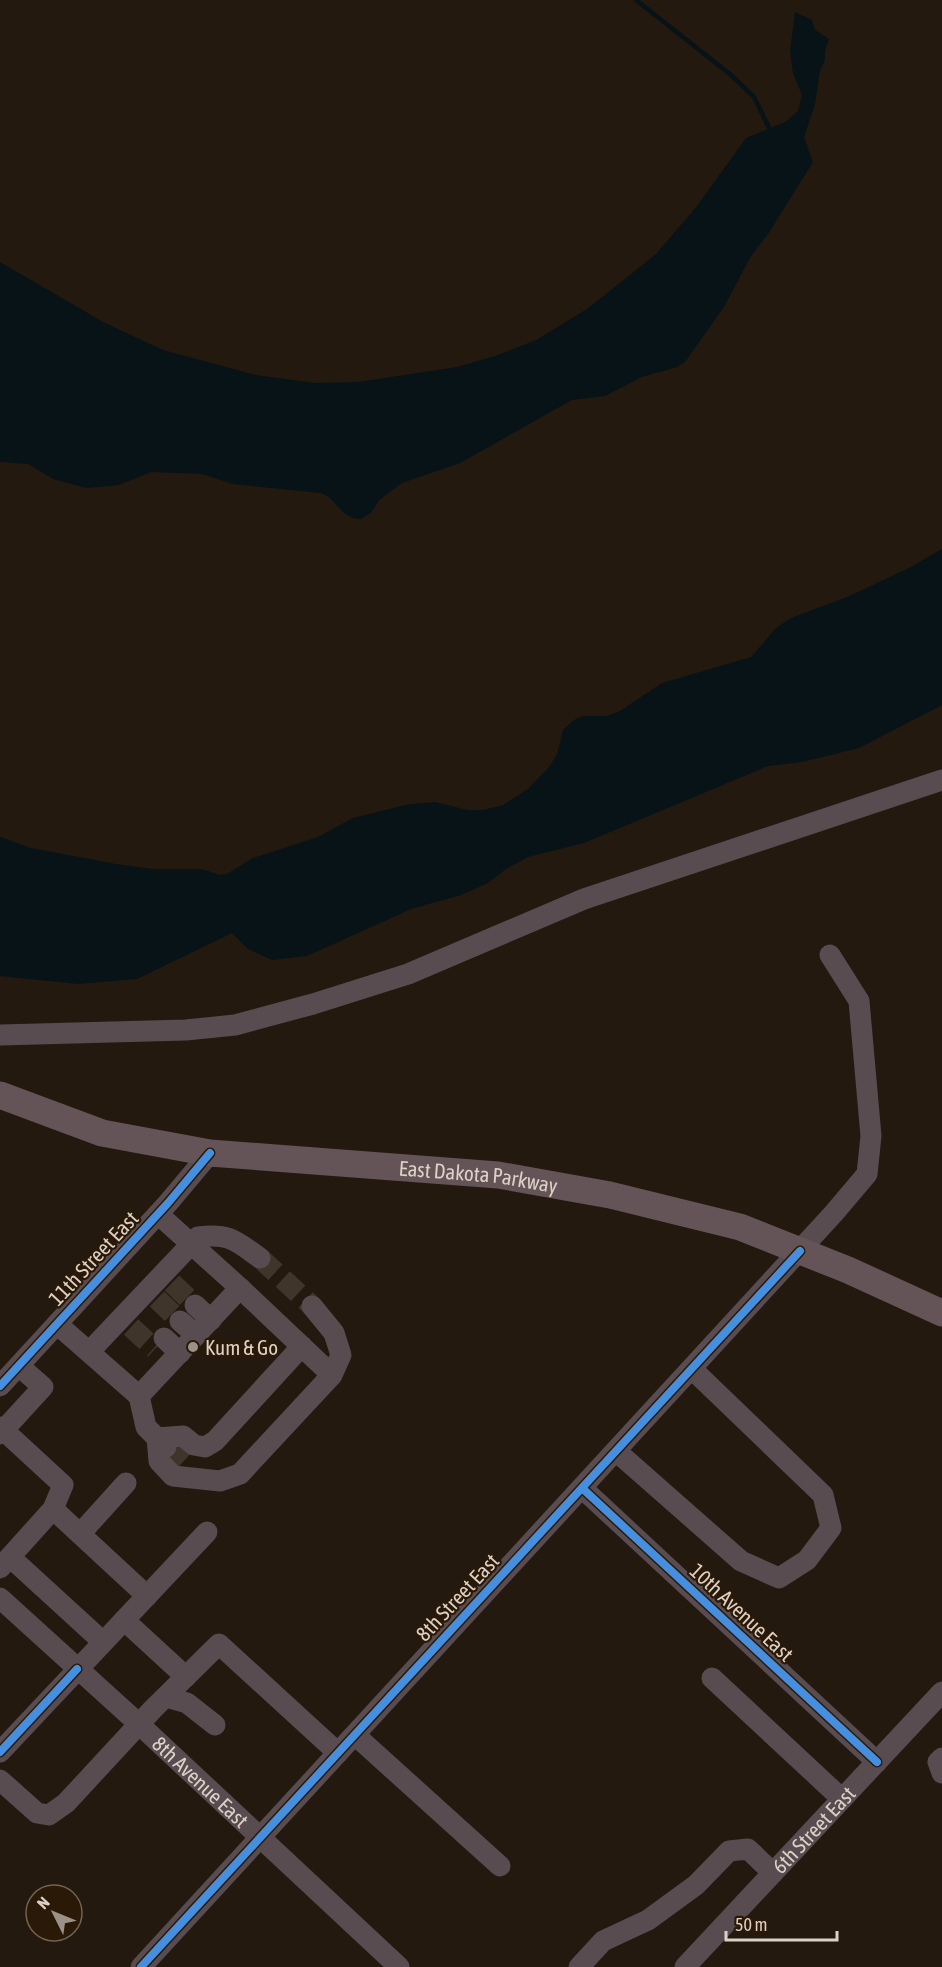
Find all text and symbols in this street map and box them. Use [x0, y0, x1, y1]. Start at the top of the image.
street label: East Dakota Parkway [398, 1155, 560, 1197]
street label: 11th Street East [43, 1206, 143, 1310]
place label: Kum & Go [205, 1335, 278, 1359]
marker: Kum & Go [186, 1340, 200, 1354]
street label: 8th Street East [411, 1549, 503, 1645]
street label: 10th Avenue East [686, 1558, 798, 1666]
street label: 8th Avenue East [148, 1731, 254, 1832]
street label: 6th Street East [767, 1781, 860, 1878]
north arrow [24, 1883, 84, 1943]
text: N [33, 1893, 53, 1912]
scale bar [726, 1904, 837, 1942]
text: 50 m [735, 1914, 767, 1935]

